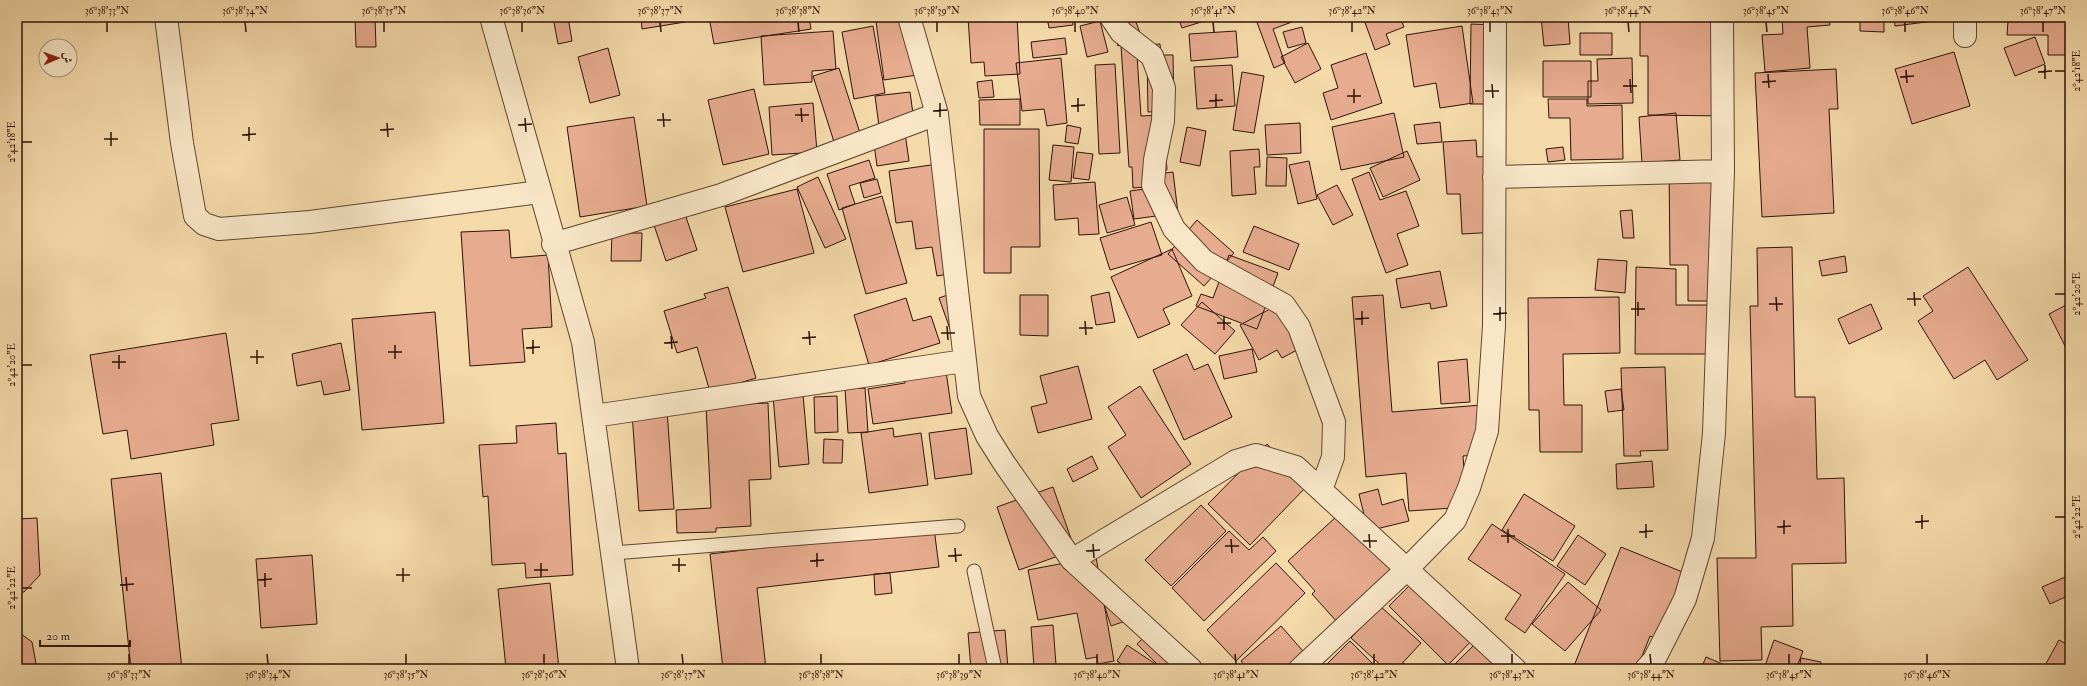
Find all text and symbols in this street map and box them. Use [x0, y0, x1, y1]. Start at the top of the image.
text: 36°38'33"N [85, 5, 129, 17]
text: 36°38'34"N [222, 5, 268, 17]
text: 36°38'35"N [361, 5, 407, 17]
text: 36°38'36"N [499, 5, 545, 17]
text: 36°38'37"N [637, 5, 683, 17]
text: 36°38'38"N [775, 5, 821, 17]
text: 36°38'39"N [914, 5, 960, 17]
text: 36°38'40"N [1051, 5, 1099, 17]
text: 36°38'41"N [1190, 5, 1236, 17]
text: 36°38'42"N [1328, 5, 1376, 17]
text: 36°38'43"N [1467, 5, 1513, 17]
text: 36°38'44"N [1604, 5, 1652, 17]
text: 36°38'45"N [1743, 5, 1789, 17]
text: 36°38'46"N [1881, 5, 1929, 17]
text: 36°38'47"N [2020, 5, 2066, 17]
north arrow [38, 38, 78, 78]
text: 2°42'18"E [2071, 50, 2083, 92]
text: ش [61, 52, 74, 63]
text: 2°42'18"E [6, 121, 18, 163]
text: 2°42'20"E [2071, 272, 2083, 316]
text: 2°42'20"E [6, 343, 18, 387]
text: 2°42'22"E [2071, 495, 2083, 539]
text: 2°42'22"E [6, 566, 18, 610]
scale bar [40, 622, 130, 648]
text: 20 m [46, 629, 71, 644]
text: 36°38'33"N [107, 669, 151, 681]
text: 36°38'34"N [245, 669, 291, 681]
text: 36°38'35"N [383, 669, 429, 681]
text: 36°38'36"N [521, 669, 567, 681]
text: 36°38'37"N [660, 669, 706, 681]
text: 36°38'38"N [798, 669, 844, 681]
text: 36°38'39"N [936, 669, 982, 681]
text: 36°38'40"N [1073, 669, 1121, 681]
text: 36°38'41"N [1213, 669, 1259, 681]
text: 36°38'42"N [1350, 669, 1398, 681]
text: 36°38'43"N [1489, 669, 1535, 681]
text: 36°38'44"N [1627, 669, 1675, 681]
text: 36°38'45"N [1766, 669, 1812, 681]
text: 36°38'46"N [1903, 669, 1951, 681]

